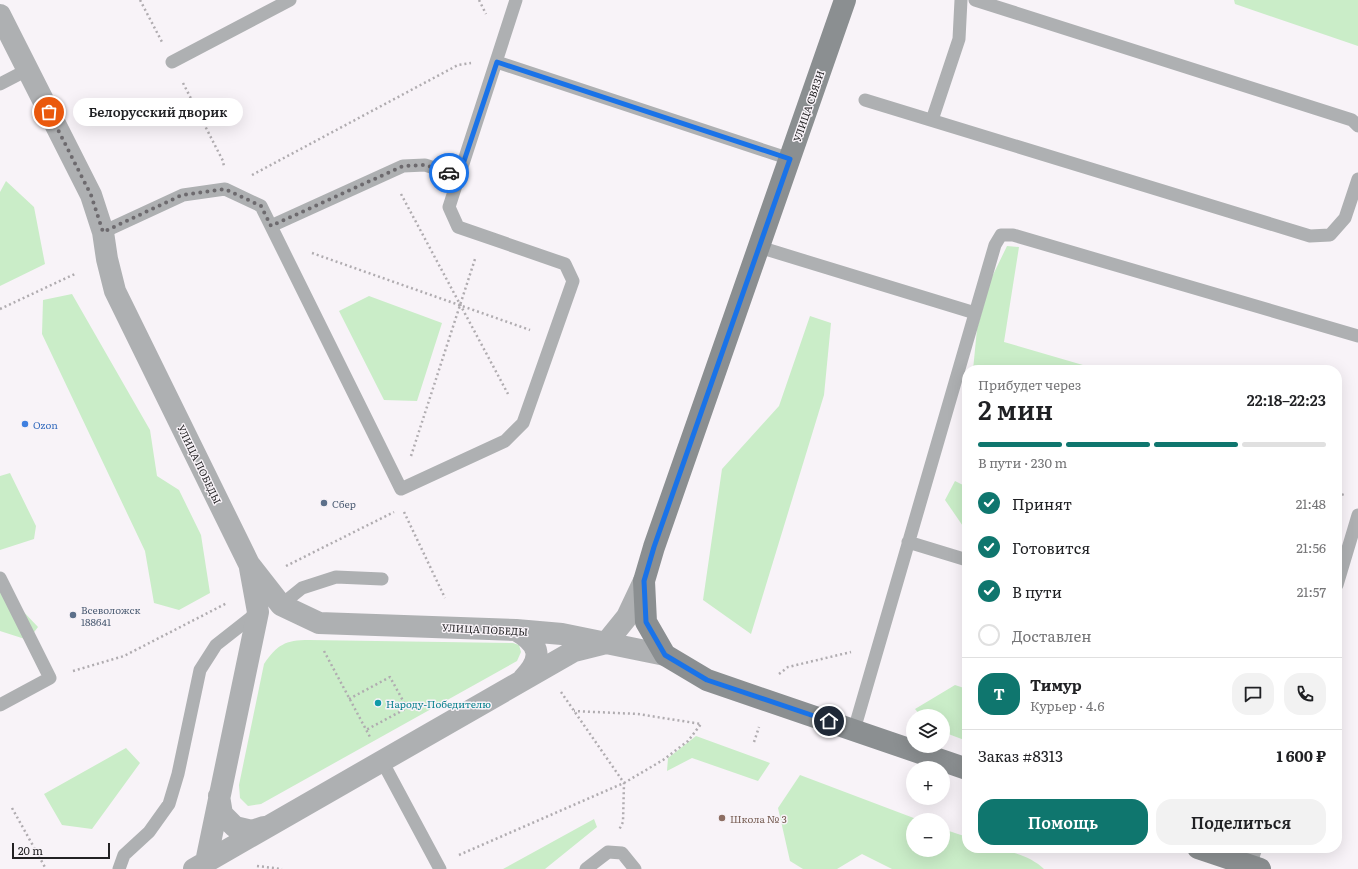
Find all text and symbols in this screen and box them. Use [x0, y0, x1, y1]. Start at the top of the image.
street label: УЛИЦА СВЯЗИ [789, 68, 827, 144]
pin [32, 95, 66, 129]
callout: Белорусский дворик [73, 98, 243, 126]
icon: bag [38, 101, 60, 123]
text: Белорусский дворик [88, 102, 228, 121]
courier [429, 153, 469, 193]
icon: car [438, 162, 460, 184]
text: Прибудет через [978, 375, 1081, 394]
text: 22:18–22:23 [1247, 388, 1326, 411]
text: 2 мин [978, 389, 1053, 428]
place label: Ozon [33, 417, 58, 432]
marker: Ozon [20, 419, 30, 429]
street label: УЛИЦА ПОБЕДЫ [174, 422, 226, 506]
text: В пути · 230 m [978, 453, 1067, 472]
icon: check [978, 492, 1000, 514]
text: Принят [1012, 492, 1072, 515]
text: 21:48 [1296, 494, 1326, 513]
place label: Сбер [332, 496, 356, 511]
marker: Сбер [319, 498, 329, 508]
icon: check [978, 536, 1000, 558]
text: Готовится [1012, 536, 1090, 559]
text: 21:56 [1296, 538, 1326, 557]
icon: check [978, 580, 1000, 602]
text: В пути [1012, 580, 1062, 603]
text: 21:57 [1297, 582, 1326, 601]
place label: Всеволожск 188641 [81, 602, 140, 629]
marker: Всеволожск 188641 [68, 610, 78, 620]
street label: УЛИЦА ПОБЕДЫ [442, 619, 529, 639]
text: Доставлен [1012, 624, 1091, 647]
text: Тимур [1030, 673, 1082, 696]
button: chat [1232, 673, 1274, 715]
button: phone [1284, 673, 1326, 715]
text: Т [993, 682, 1005, 705]
place label: Народу-Победителю [386, 696, 491, 711]
text: Курьер · 4.6 [1030, 696, 1104, 715]
marker: Народу-Победителю [373, 698, 383, 708]
pin [812, 704, 846, 738]
map controls [906, 709, 950, 857]
button: layers [906, 709, 950, 753]
icon: home [818, 710, 840, 732]
text: Заказ #8313 [978, 744, 1063, 767]
text: 1 600 ₽ [1277, 744, 1326, 767]
button: + [906, 761, 950, 805]
button: Помощь [978, 799, 1148, 845]
button: Поделиться [1156, 799, 1326, 845]
place label: Школа № 3 [730, 811, 787, 826]
marker: Школа № 3 [717, 813, 727, 823]
button: − [906, 813, 950, 857]
scale bar [12, 841, 110, 860]
text: 20 m [18, 842, 43, 858]

